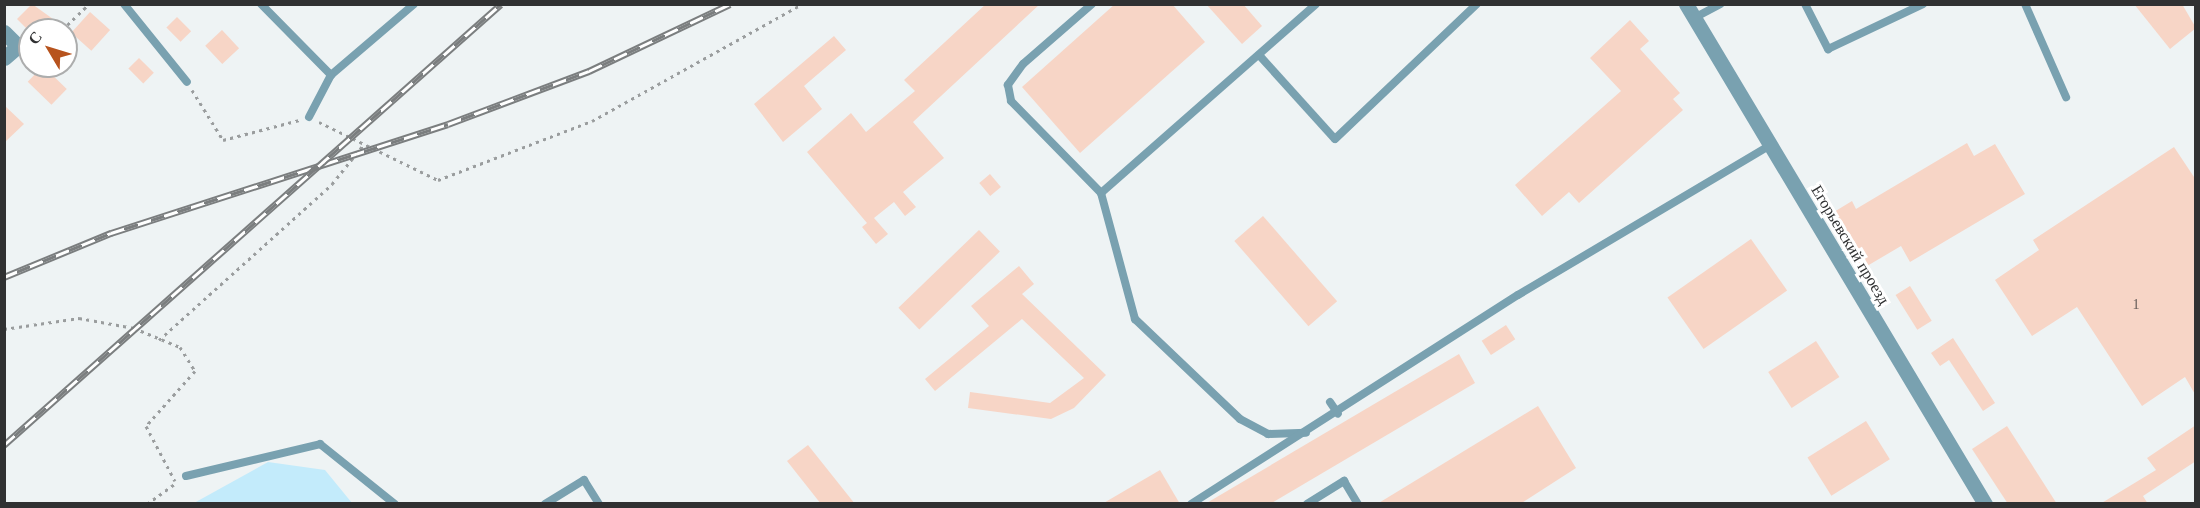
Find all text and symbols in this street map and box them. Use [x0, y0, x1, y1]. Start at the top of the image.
north arrow [18, 18, 78, 78]
text: С [25, 28, 45, 48]
street label: Егорьевский проезд [1807, 182, 1893, 308]
house number: 1 [2132, 297, 2140, 313]

